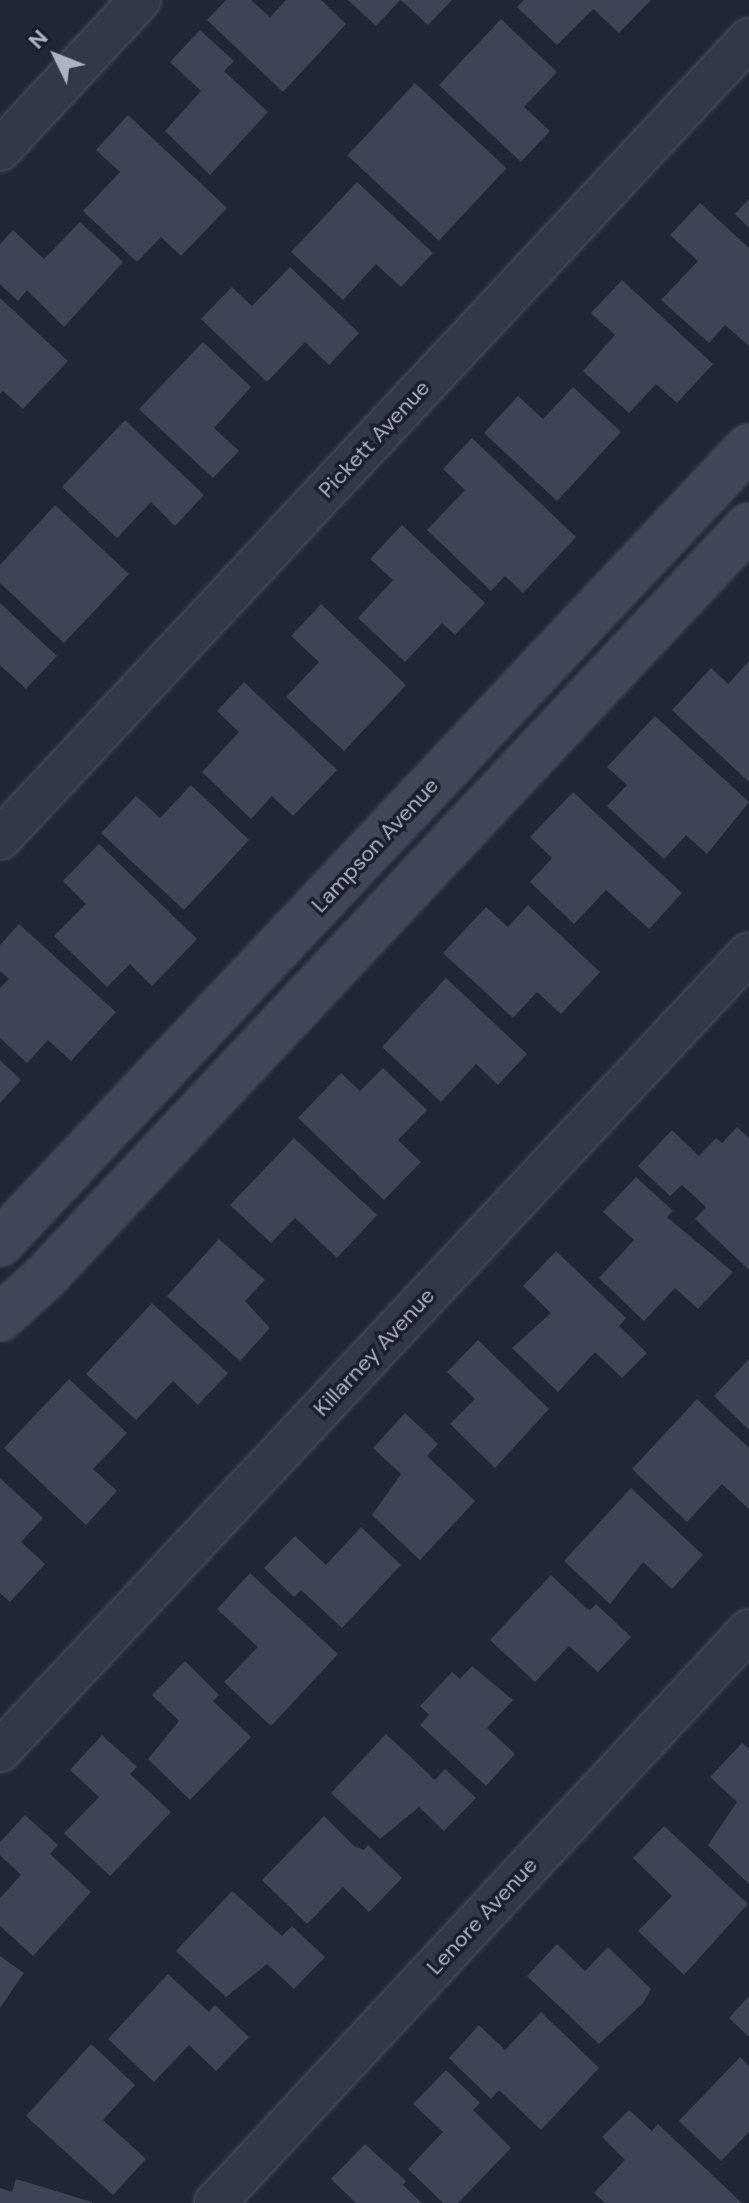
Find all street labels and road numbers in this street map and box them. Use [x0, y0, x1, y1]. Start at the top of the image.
street label: Pickett Avenue [313, 375, 435, 503]
street label: Lampson Avenue [306, 772, 444, 918]
street label: Killarney Avenue [308, 1282, 440, 1422]
street label: Lenore Avenue [421, 1852, 543, 1980]

